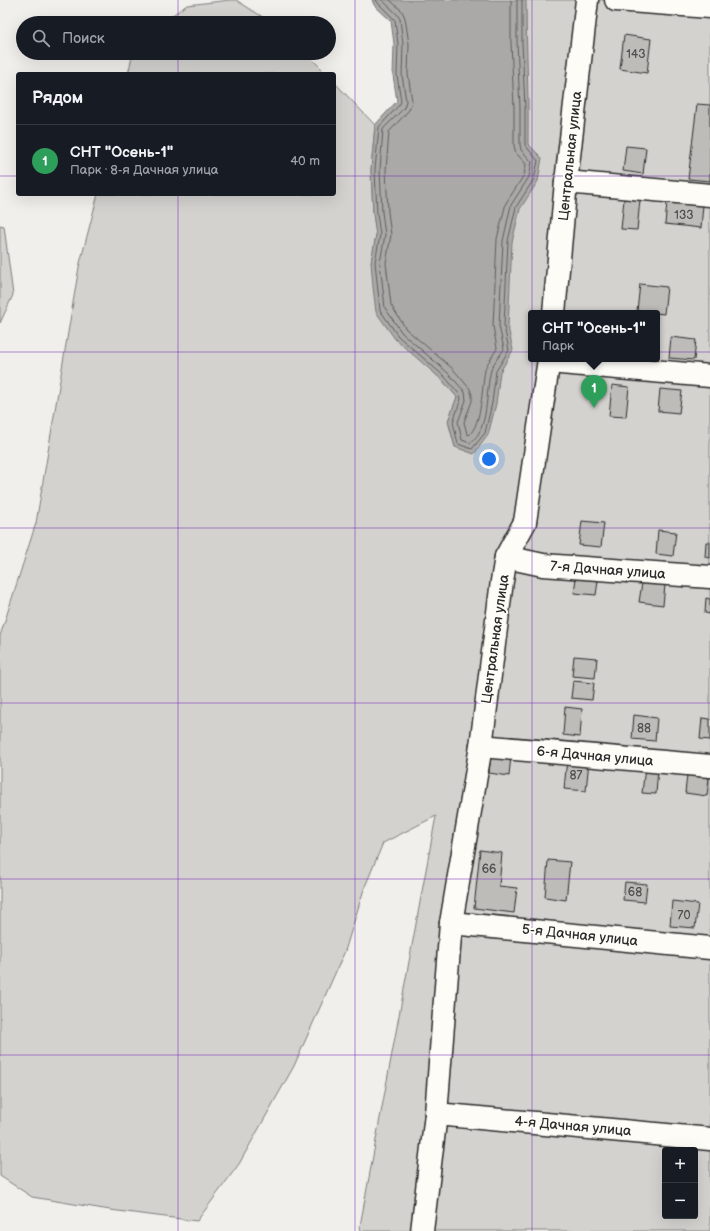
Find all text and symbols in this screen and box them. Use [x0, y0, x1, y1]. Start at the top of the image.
search box [16, 16, 336, 60]
icon: search [30, 27, 52, 49]
text: Поиск [62, 29, 105, 48]
house number: 143 [626, 47, 646, 62]
text: Рядом [32, 88, 83, 108]
street label: Центральная улица [555, 90, 585, 222]
text: СНТ "Осень-1" [70, 143, 173, 162]
text: 1 [42, 153, 48, 169]
text: 40 m [290, 153, 320, 169]
text: Парк · 8-я Дачная улица [70, 162, 219, 178]
house number: 133 [674, 208, 694, 223]
popup [528, 310, 660, 362]
text: СНТ "Осень-1" [542, 319, 646, 338]
text: Парк [542, 338, 574, 354]
pin: 1 [581, 375, 607, 408]
your location [479, 449, 499, 469]
street label: 7-я Дачная улица [550, 557, 667, 583]
street label: Центральная улица [478, 572, 513, 705]
house number: 88 [637, 721, 651, 736]
street label: 6-я Дачная улица [536, 742, 655, 770]
house number: 87 [570, 768, 583, 783]
house number: 66 [482, 862, 496, 877]
house number: 68 [628, 885, 642, 900]
house number: 70 [678, 908, 690, 923]
street label: 5-я Дачная улица [521, 920, 640, 950]
street label: 4-я Дачная улица [514, 1112, 633, 1140]
map controls [662, 1147, 698, 1219]
button: + [662, 1147, 698, 1183]
button: − [662, 1183, 698, 1219]

